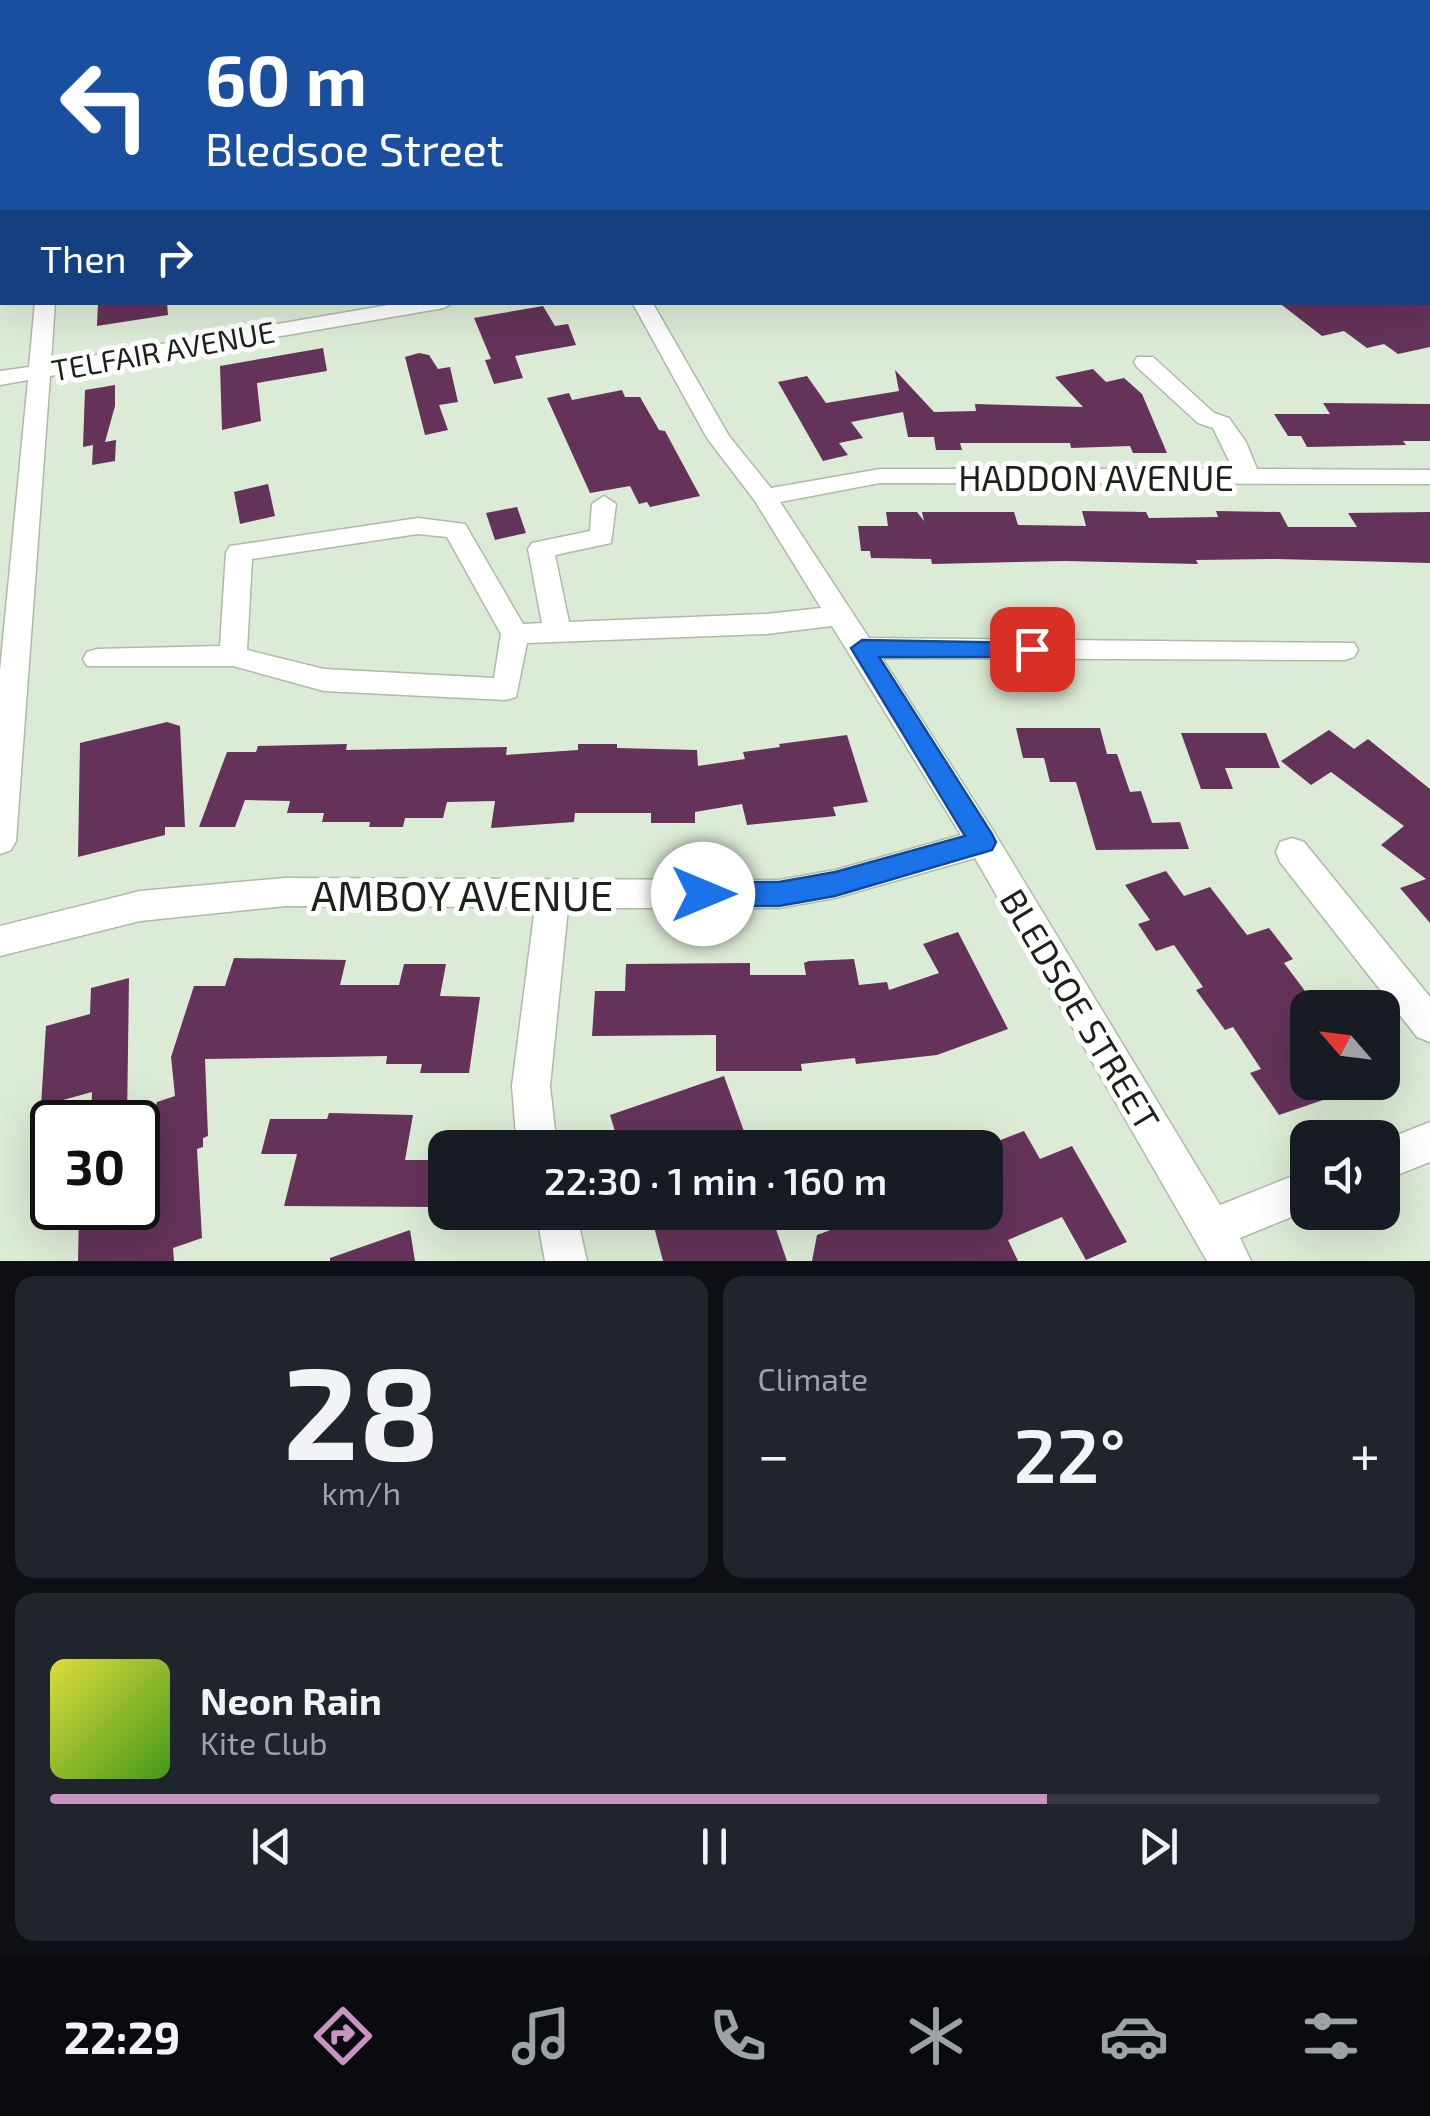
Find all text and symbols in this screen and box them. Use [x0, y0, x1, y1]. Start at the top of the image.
text: 60 m [205, 36, 367, 120]
icon: left [40, 40, 170, 170]
text: Bledsoe Street [205, 121, 504, 175]
icon: right [147, 230, 202, 285]
text: Then [40, 235, 127, 281]
street label: TELFAIR AVENUE [49, 313, 277, 387]
street label: HADDON AVENUE [958, 456, 1234, 498]
pin [990, 607, 1075, 692]
icon: arrive [1005, 622, 1060, 677]
position arrow [651, 842, 755, 946]
street label: AMBOY AVENUE [311, 869, 613, 919]
street label: BLEDSOE STREET [992, 881, 1170, 1137]
north arrow [1290, 990, 1400, 1100]
map controls [1290, 990, 1400, 1230]
speed limit sign: 30 [30, 1100, 160, 1230]
button: sound [1290, 1120, 1400, 1230]
text: 22:30 · 1 min · 160 m [544, 1157, 887, 1203]
text: 28 [283, 1330, 440, 1486]
text: Climate [758, 1359, 868, 1397]
text: 22° [1014, 1408, 1126, 1498]
text: − [758, 1420, 790, 1486]
text: + [1350, 1420, 1380, 1486]
text: km/h [322, 1473, 401, 1511]
text: Neon Rain [200, 1677, 382, 1723]
text: Kite Club [200, 1723, 328, 1761]
icon: previous [244, 1819, 299, 1874]
icon: pause [687, 1819, 742, 1874]
icon: next [1131, 1819, 1186, 1874]
icon: directions [308, 2001, 378, 2071]
icon: music [506, 2001, 576, 2071]
icon: phone [703, 2001, 773, 2071]
icon: climate [901, 2001, 971, 2071]
icon: car [1099, 2001, 1169, 2071]
icon: filters [1296, 2001, 1366, 2071]
text: 22:29 [64, 2009, 180, 2063]

